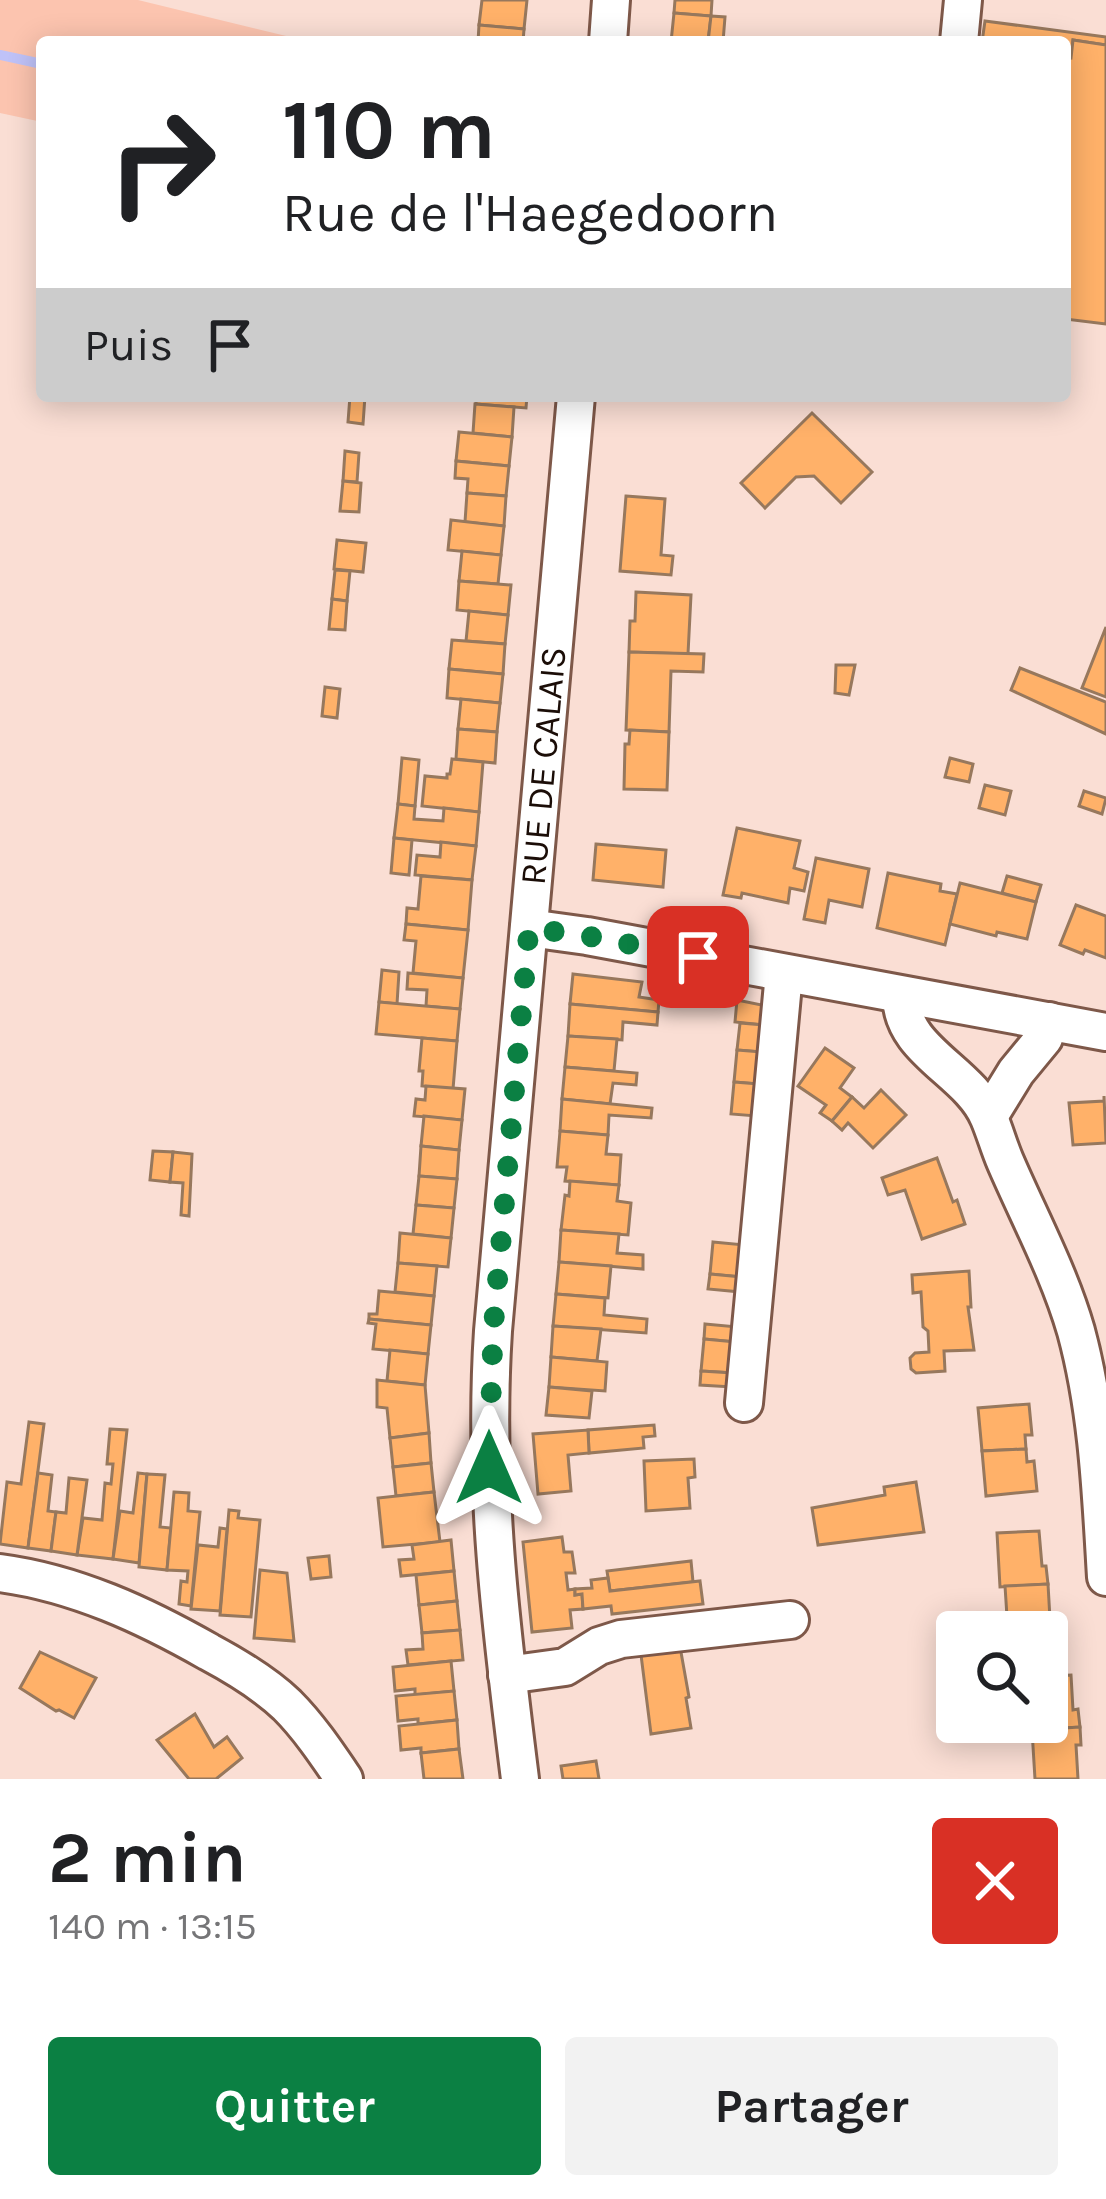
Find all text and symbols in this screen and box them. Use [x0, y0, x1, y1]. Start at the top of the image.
text: 110 m [282, 81, 496, 179]
icon: right [84, 84, 240, 240]
text: Rue de l'Haegedoorn [282, 181, 778, 245]
icon: arrive [197, 312, 263, 378]
text: Puis [84, 319, 173, 371]
street label: RUE DE CALAIS [512, 645, 575, 887]
pin [647, 906, 749, 1008]
icon: arrive [665, 924, 731, 990]
position arrow [426, 1405, 552, 1531]
map controls [936, 1611, 1068, 1743]
button: search [936, 1611, 1068, 1743]
text: 2 min [48, 1816, 247, 1900]
button: close [932, 1818, 1058, 1944]
text: 140 m · 13:15 [48, 1903, 257, 1949]
button: Quitter [48, 2037, 541, 2175]
button: Partager [565, 2037, 1058, 2175]

